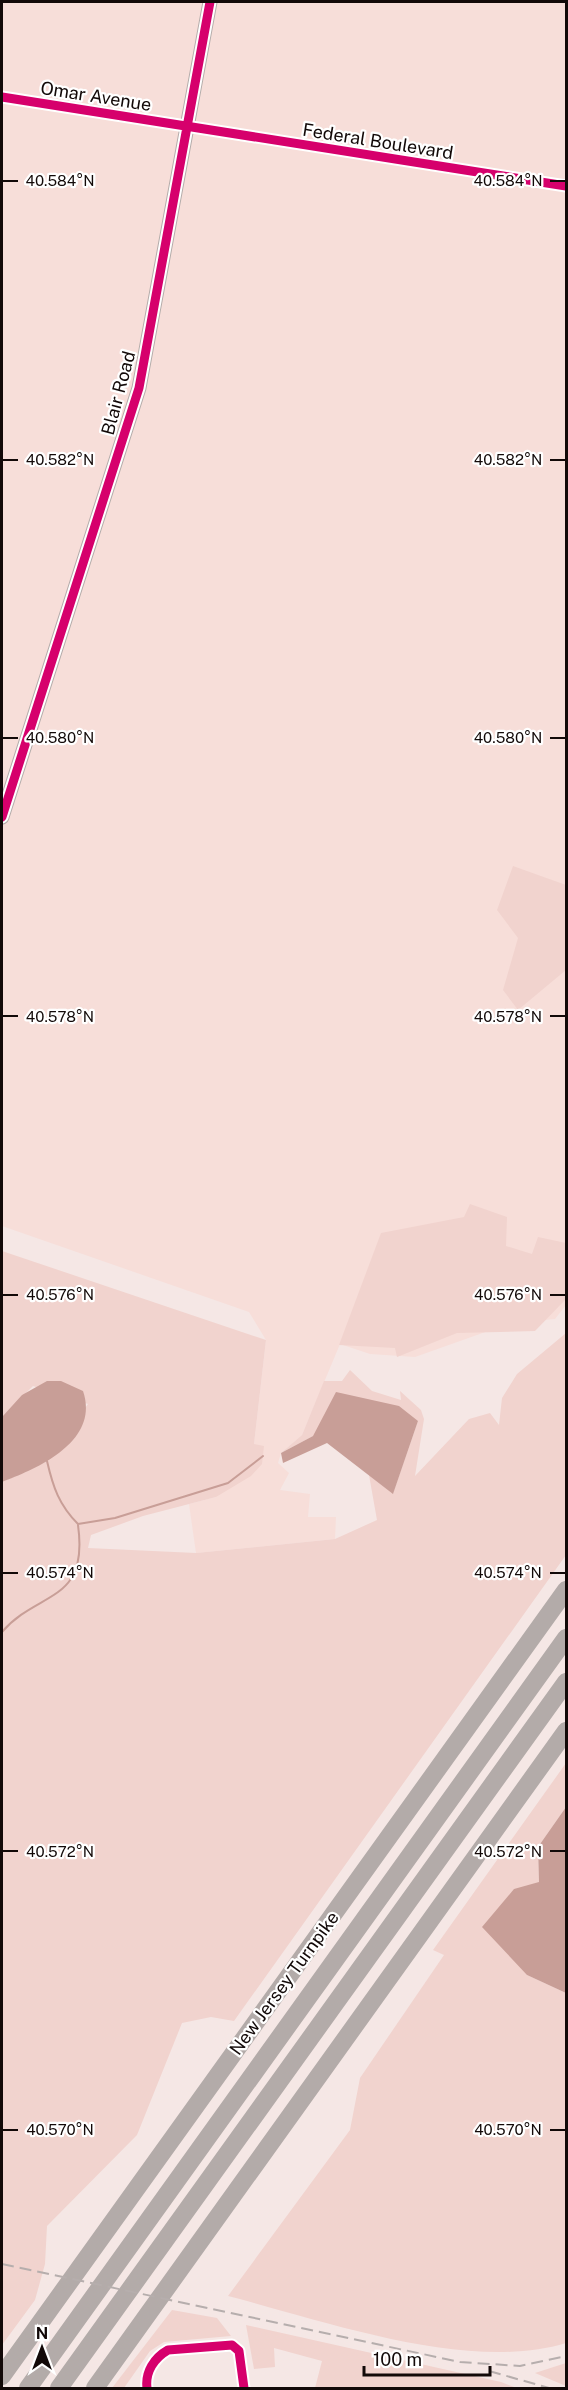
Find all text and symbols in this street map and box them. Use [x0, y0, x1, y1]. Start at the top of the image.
street label: Omar Avenue [39, 77, 153, 115]
street label: Federal Boulevard [301, 119, 455, 163]
text: 40.584°N [26, 172, 94, 189]
text: 40.584°N [474, 172, 542, 189]
street label: Blair Road [97, 349, 139, 437]
text: 40.582°N [26, 451, 94, 468]
text: 40.582°N [474, 451, 542, 468]
text: 40.580°N [26, 729, 94, 746]
text: 40.580°N [474, 729, 542, 746]
text: 40.578°N [26, 1008, 94, 1025]
text: 40.578°N [474, 1008, 542, 1025]
text: 40.576°N [26, 1286, 94, 1303]
text: 40.576°N [474, 1286, 542, 1303]
text: 40.574°N [26, 1564, 94, 1581]
text: 40.574°N [474, 1564, 542, 1581]
text: 40.572°N [26, 1843, 94, 1860]
text: 40.572°N [474, 1843, 542, 1860]
street label: New Jersey Turnpike [225, 1907, 343, 2059]
text: 40.570°N [26, 2121, 94, 2138]
text: 40.570°N [474, 2121, 542, 2138]
north arrow [12, 2318, 72, 2378]
text: N [36, 2324, 48, 2343]
scale bar [364, 2339, 490, 2377]
text: 100 m [373, 2349, 422, 2370]

